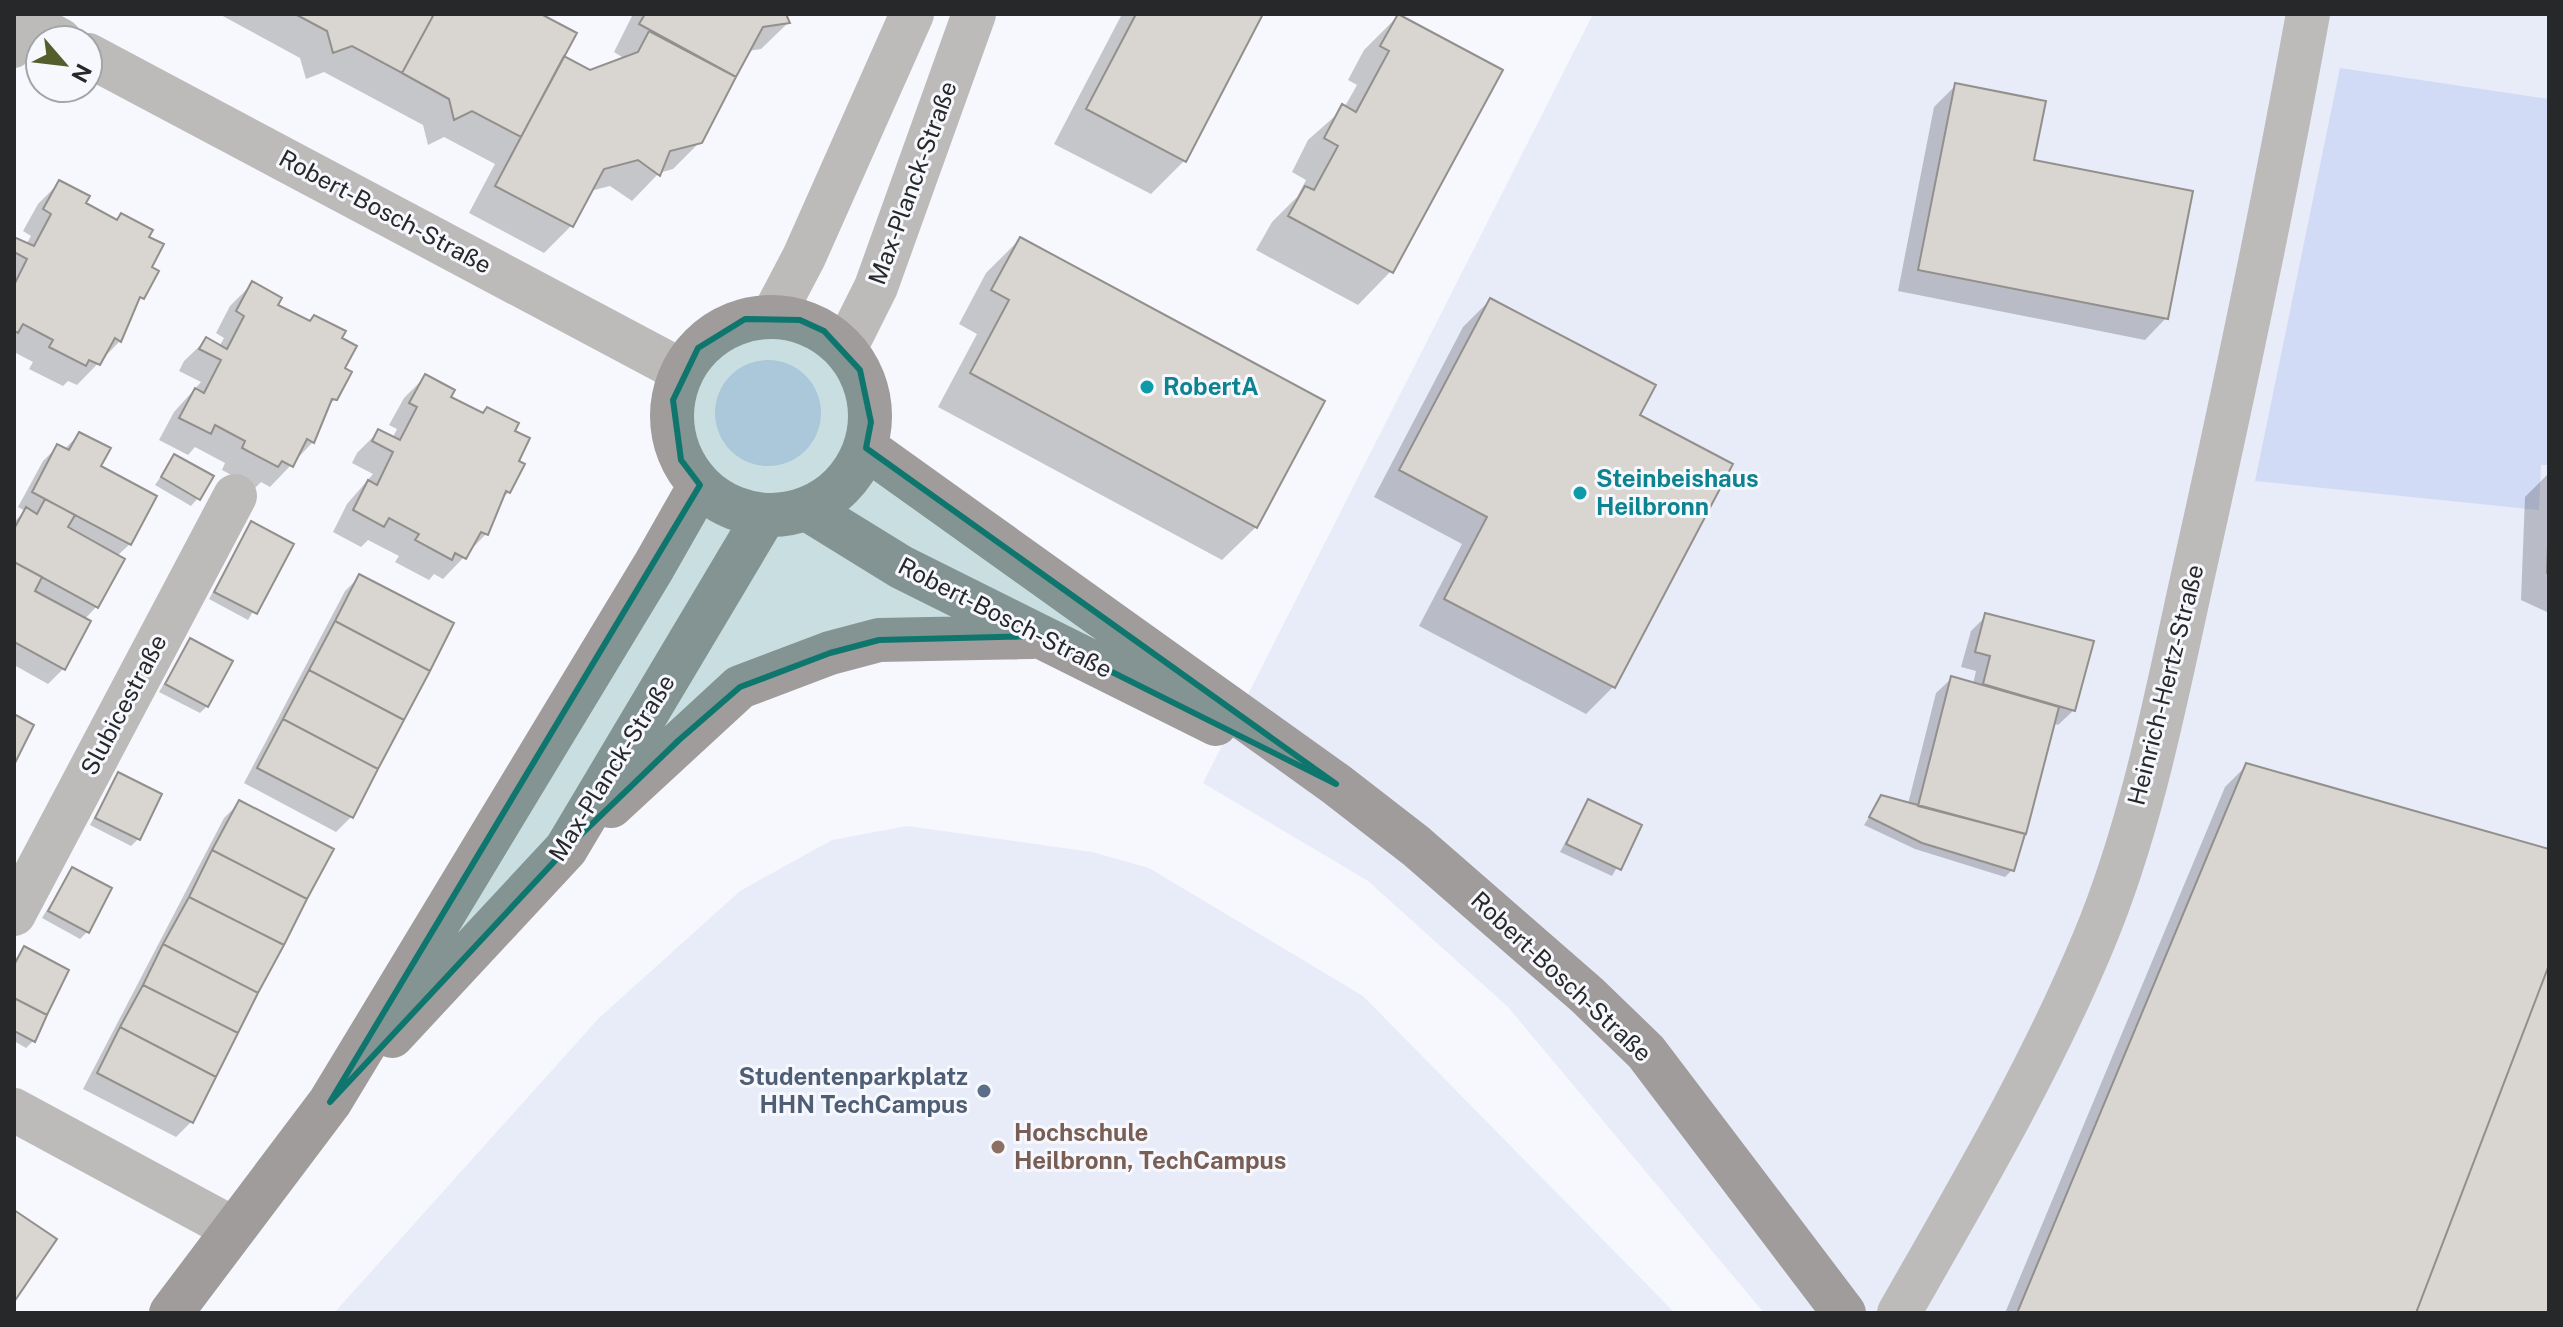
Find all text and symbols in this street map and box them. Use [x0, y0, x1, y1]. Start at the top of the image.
north arrow [24, 24, 104, 104]
text: N [66, 60, 97, 87]
street label: Max-Planck-Straße [862, 77, 962, 288]
street label: Robert-Bosch-Straße [275, 143, 496, 279]
place label: RobertA [1163, 372, 1259, 400]
marker: RobertA [1138, 378, 1156, 396]
place label: Steinbeishaus Heilbronn [1596, 464, 1759, 520]
marker: Steinbeishaus Heilbronn [1571, 484, 1589, 502]
street label: Robert-Bosch-Straße [894, 551, 1117, 683]
street label: Heinrich-Hertz-Straße [2122, 561, 2209, 808]
street label: Slubicestraße [74, 630, 172, 780]
street label: Max-Planck-Straße [542, 669, 680, 866]
street label: Robert-Bosch-Straße [1466, 886, 1658, 1067]
place label: Studentenparkplatz HHN TechCampus [738, 1062, 968, 1118]
marker: Studentenparkplatz HHN TechCampus [975, 1082, 993, 1100]
place label: Hochschule Heilbronn, TechCampus [1014, 1118, 1286, 1174]
marker: Hochschule Heilbronn, TechCampus [989, 1138, 1007, 1156]

